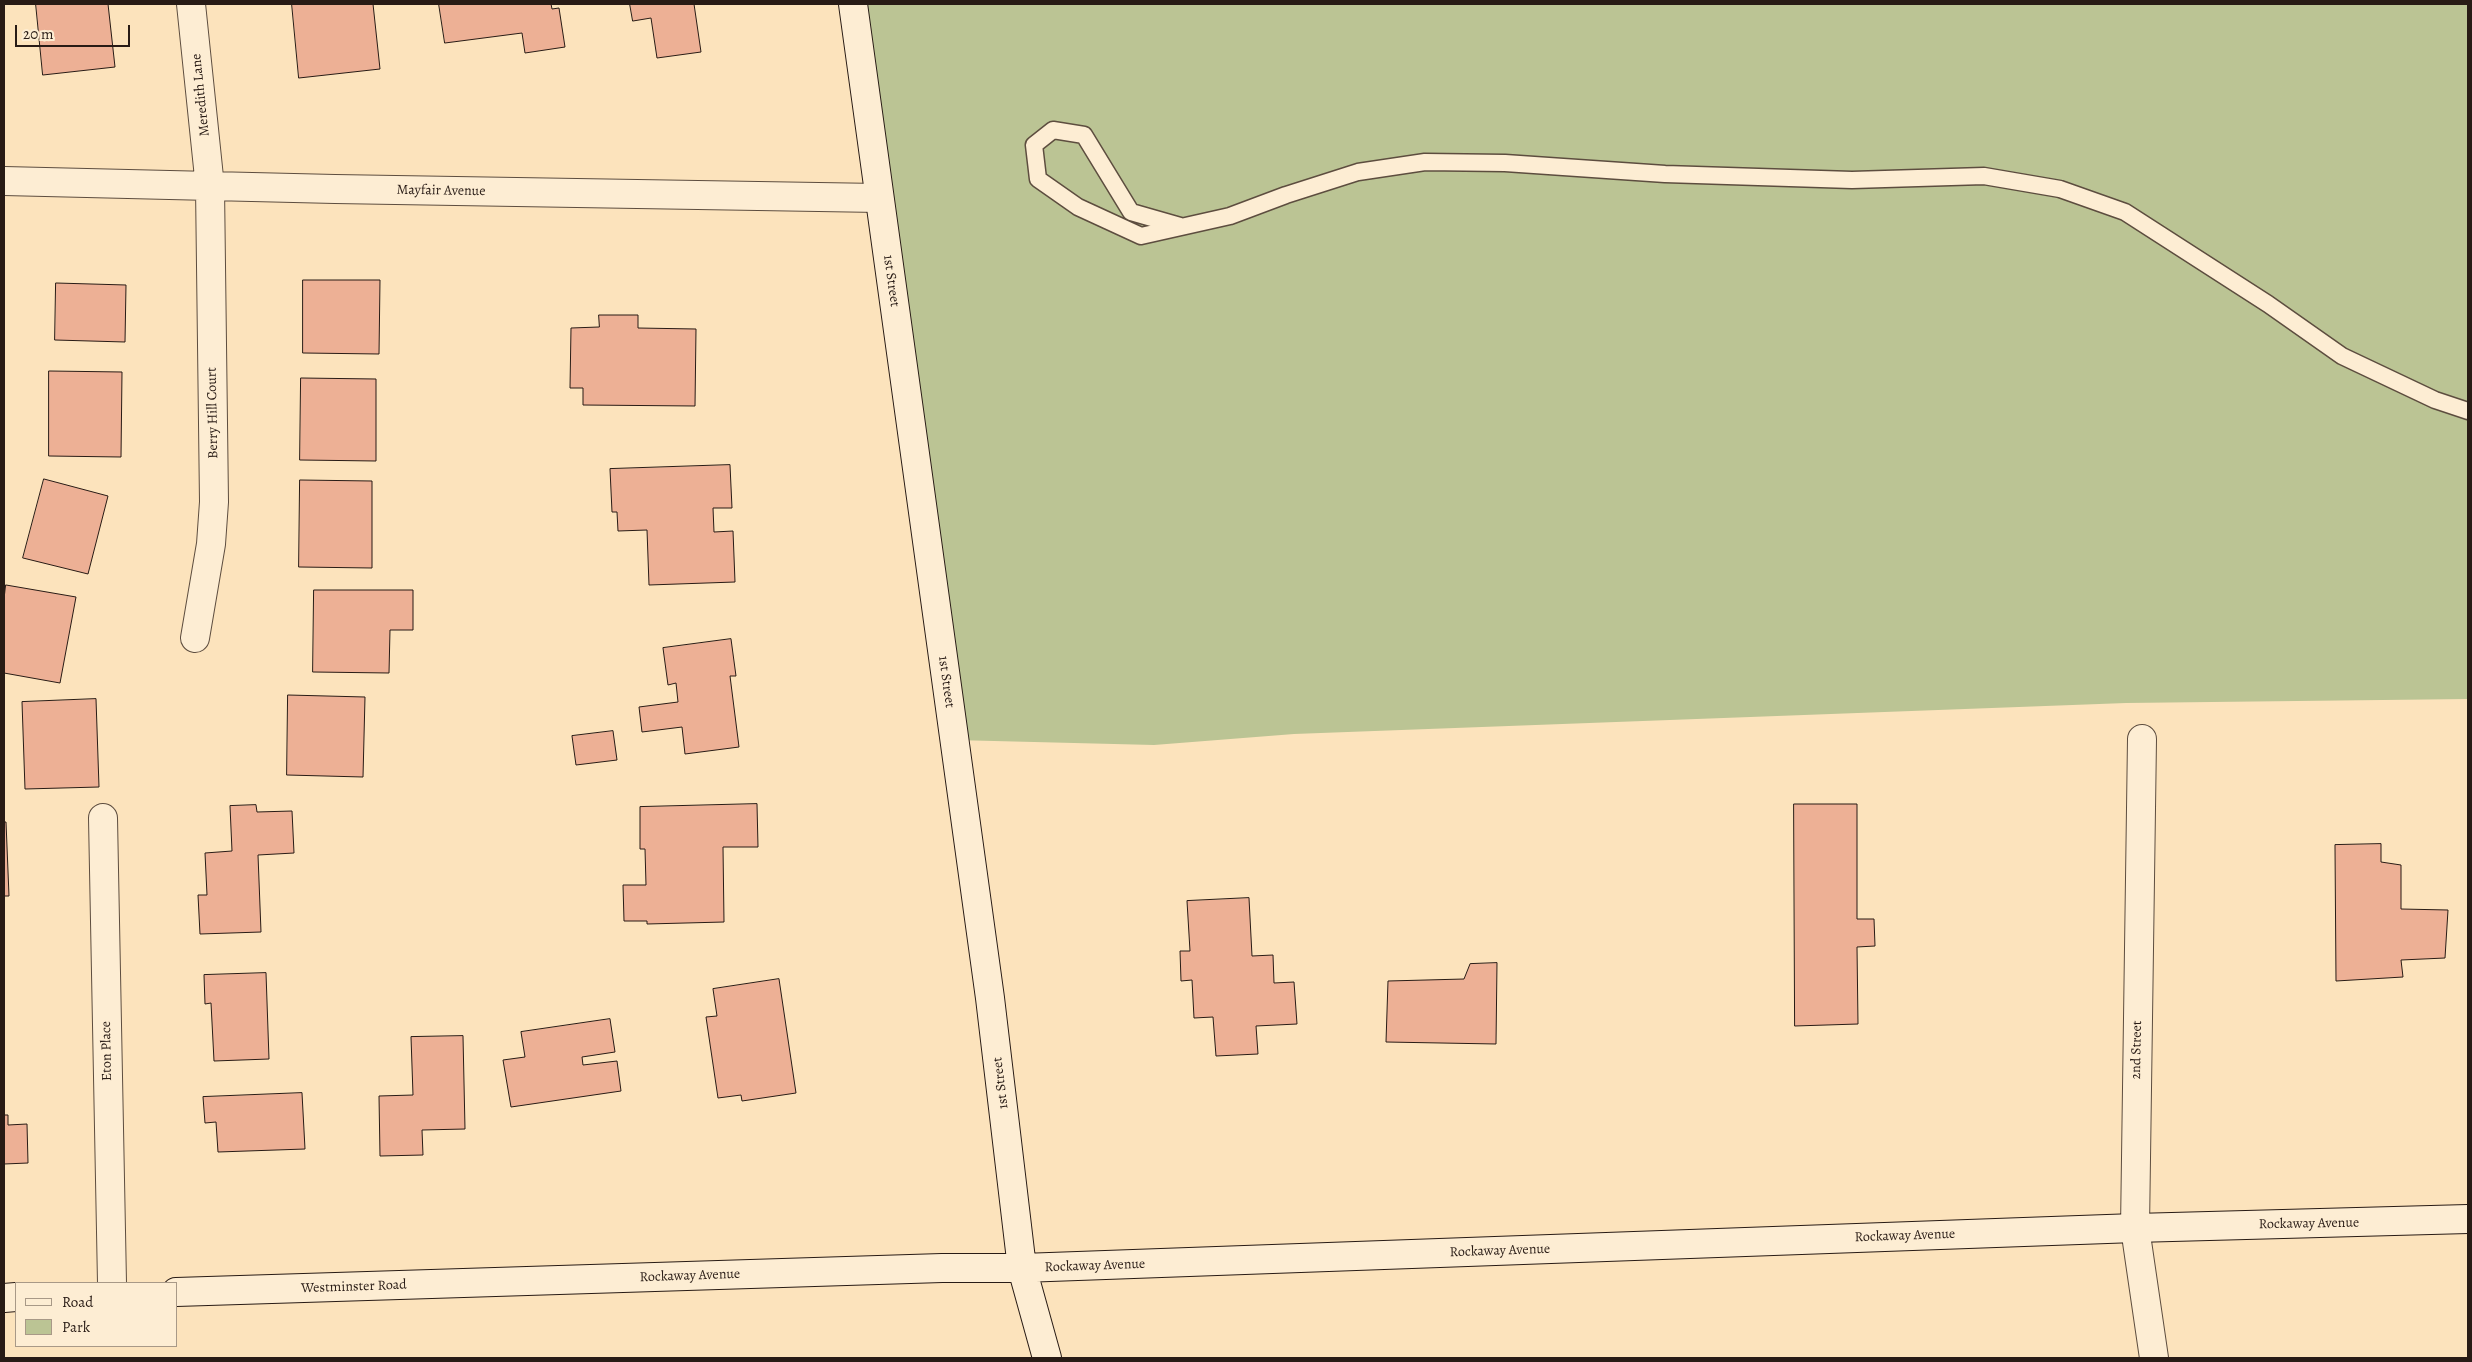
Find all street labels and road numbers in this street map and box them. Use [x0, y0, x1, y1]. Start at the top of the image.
street label: Meredith Lane [188, 53, 214, 137]
street label: Mayfair Avenue [396, 182, 486, 200]
street label: 1st Street [879, 254, 903, 308]
street label: Berry Hill Court [204, 367, 222, 459]
street label: 1st Street [934, 655, 958, 709]
street label: 2nd Street [2128, 1020, 2146, 1080]
street label: Eton Place [98, 1021, 116, 1081]
street label: 1st Street [989, 1056, 1013, 1110]
street label: Rockaway Avenue [2259, 1215, 2359, 1233]
street label: Rockaway Avenue [1854, 1226, 1956, 1246]
street label: Rockaway Avenue [1449, 1241, 1551, 1261]
street label: Rockaway Avenue [1044, 1256, 1146, 1276]
street label: Rockaway Avenue [639, 1266, 741, 1286]
street label: Westminster Road [301, 1277, 407, 1297]

